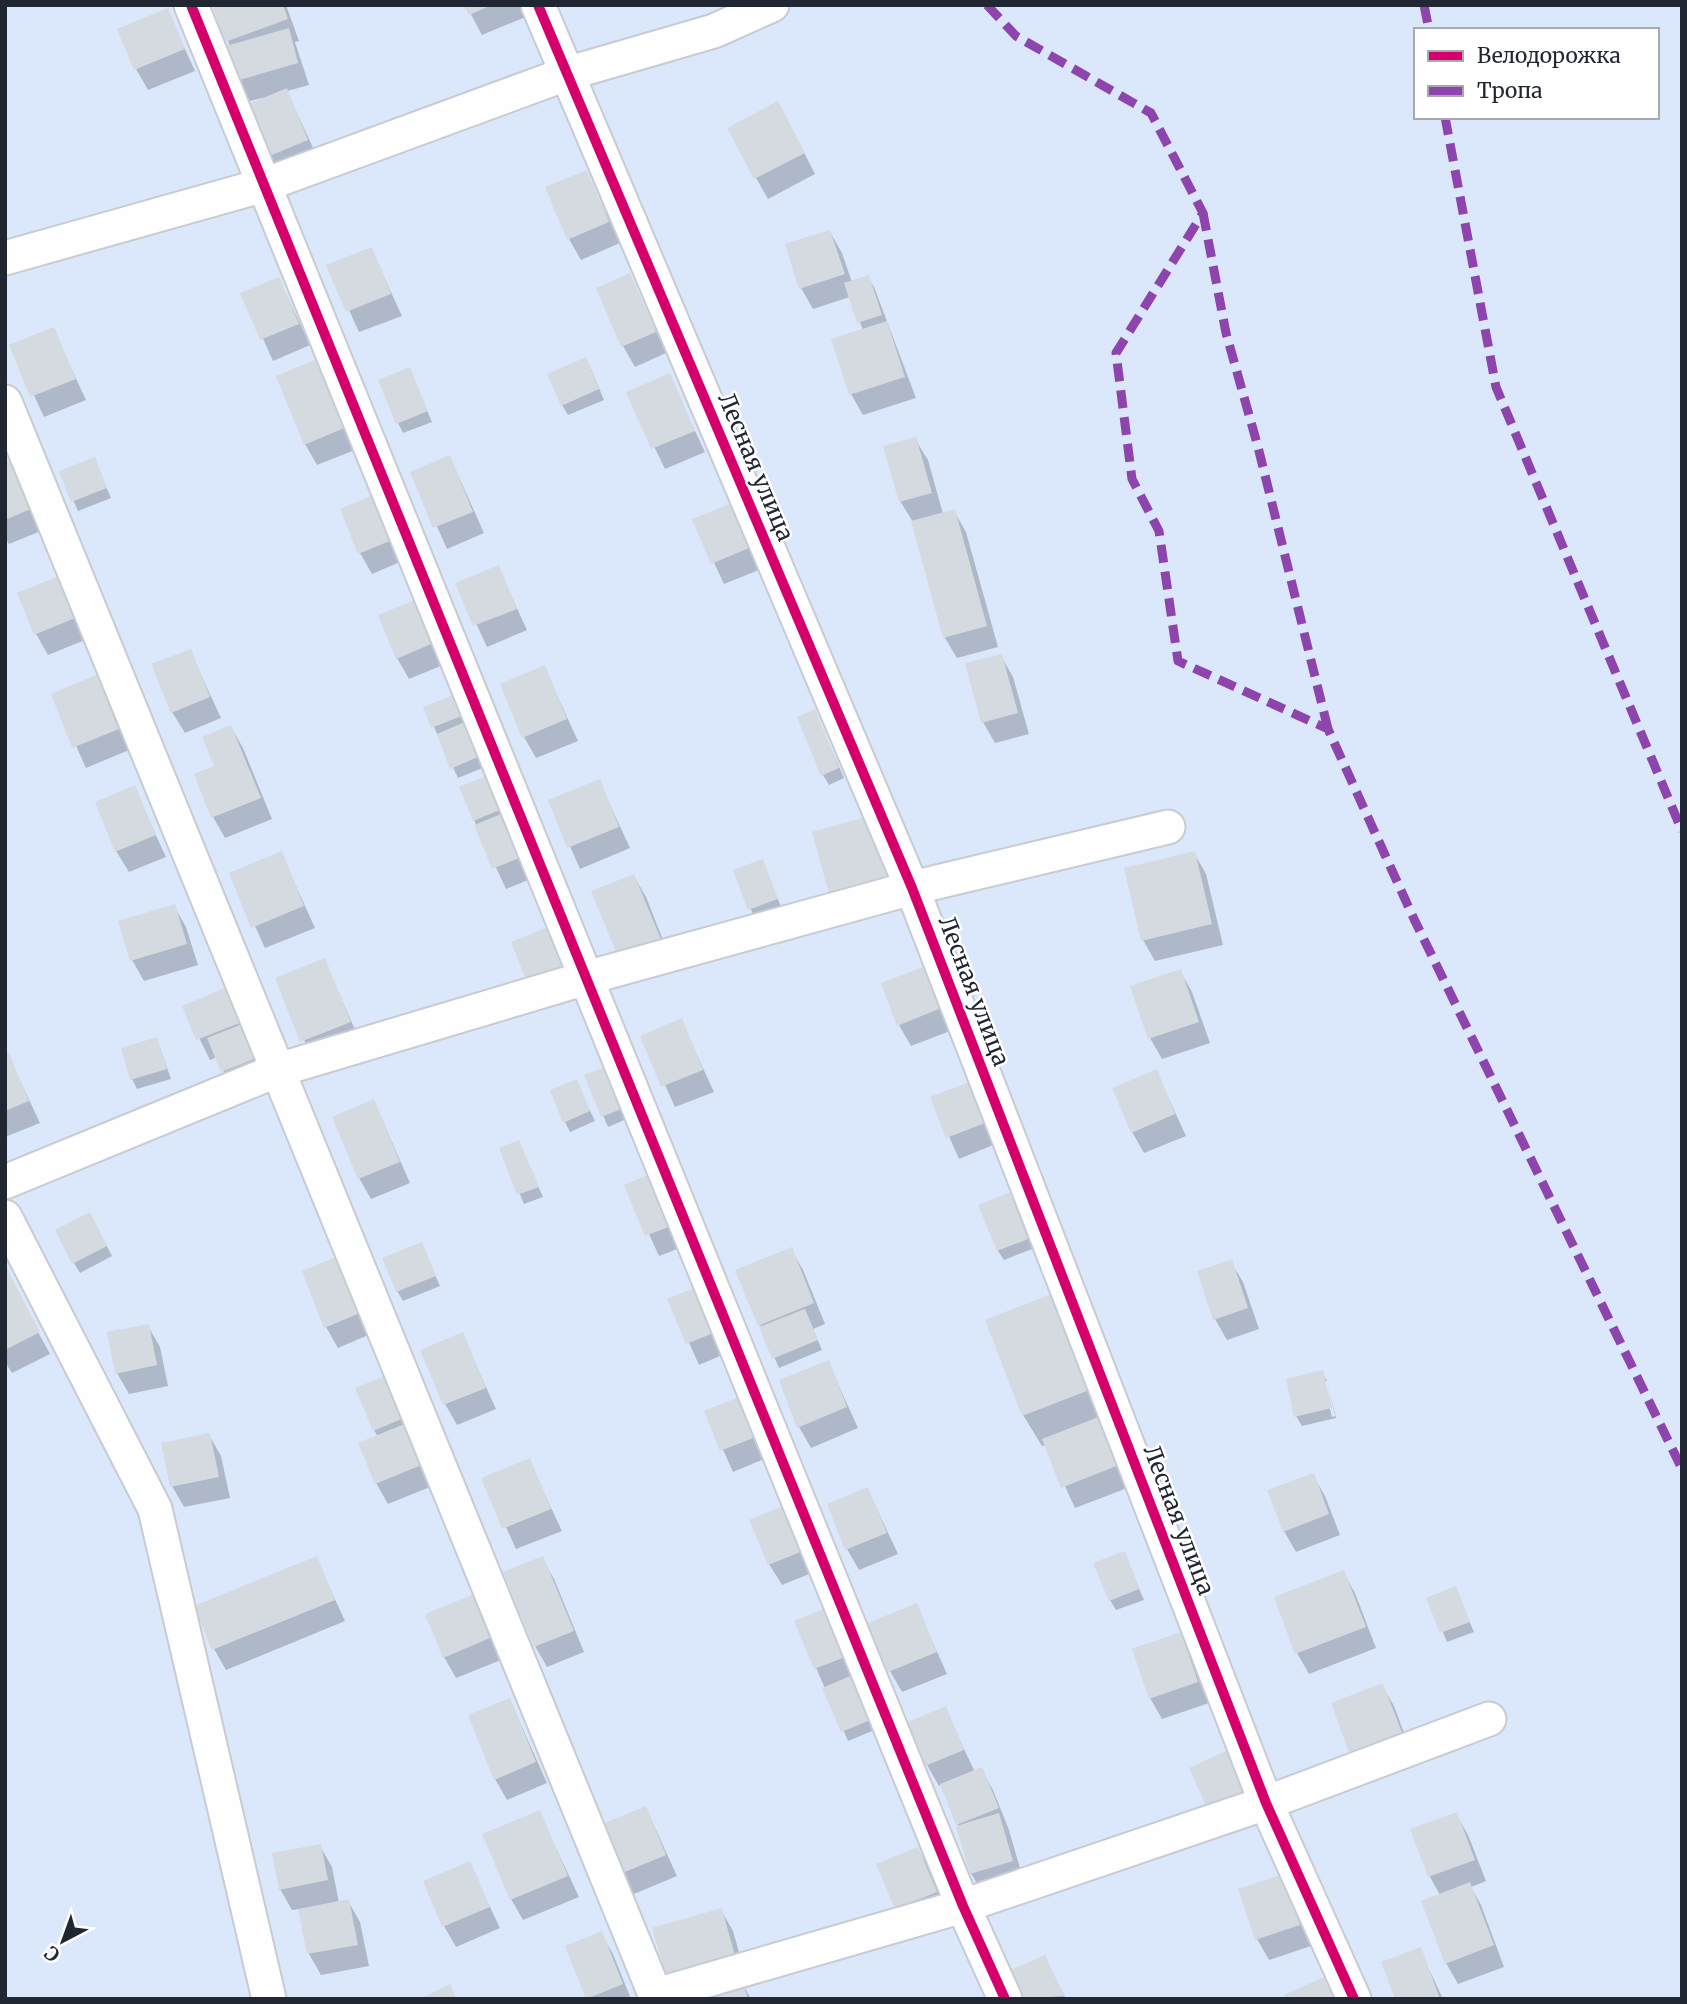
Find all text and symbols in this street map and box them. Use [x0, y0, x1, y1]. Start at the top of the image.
legend [1414, 28, 1659, 119]
text: Велодорожка [1477, 42, 1621, 69]
text: Тропа [1477, 77, 1542, 104]
street label: Лесная улица [712, 388, 801, 545]
street label: Лесная улица [933, 912, 1016, 1070]
street label: Лесная улица [1138, 1441, 1221, 1599]
north arrow [28, 1906, 98, 1976]
text: С [39, 1941, 64, 1967]

